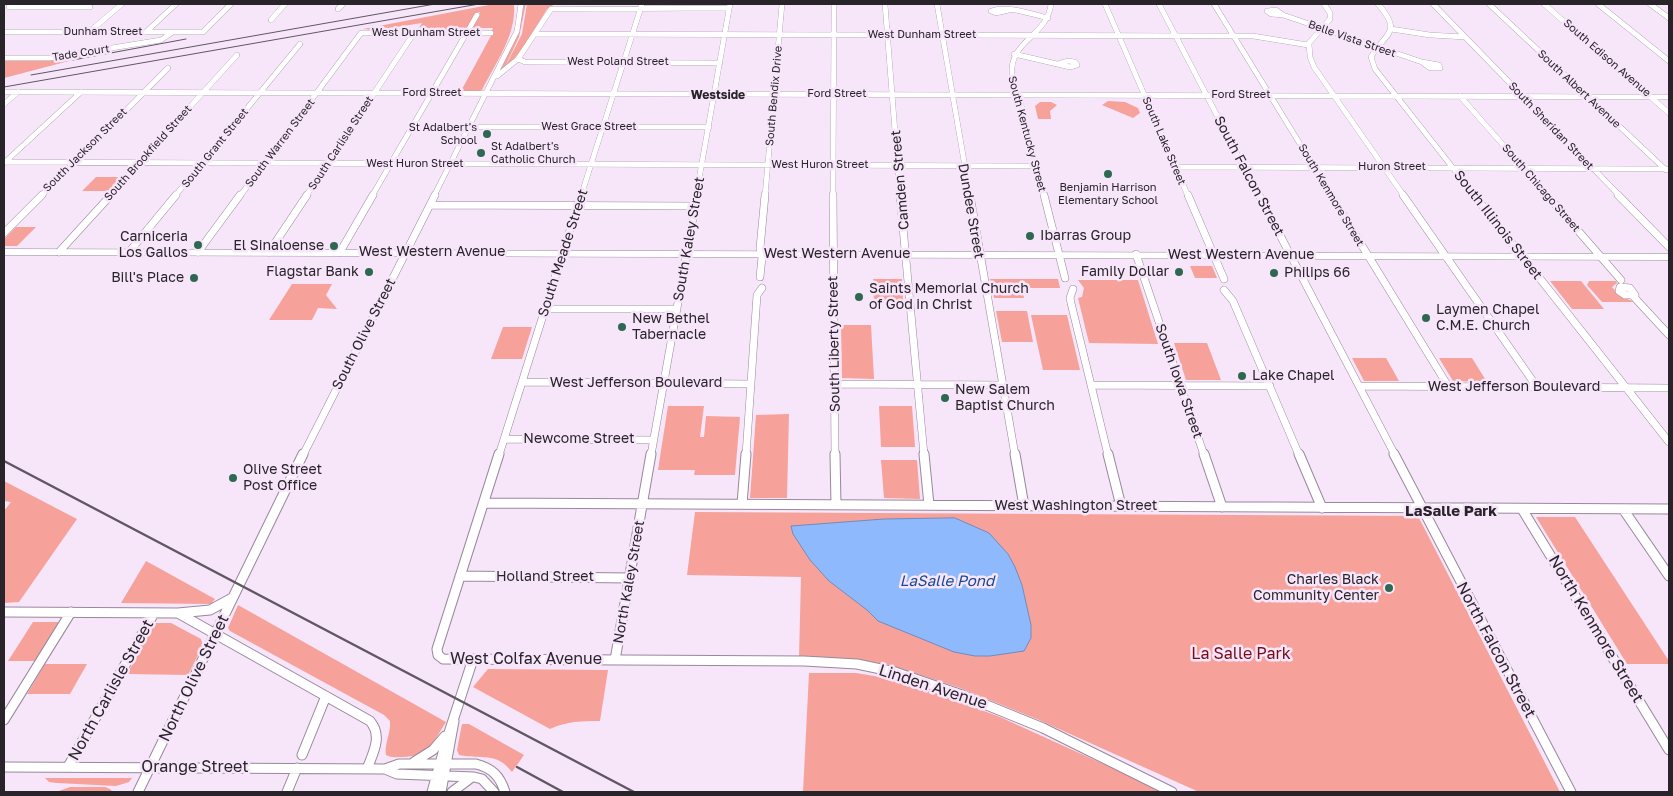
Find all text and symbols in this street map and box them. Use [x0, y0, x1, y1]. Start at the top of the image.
street label: South Edison Avenue [1561, 17, 1653, 99]
street label: Belle Vista Street [1306, 18, 1398, 60]
street label: Dunham Street [63, 25, 143, 39]
street label: West Dunham Street [372, 26, 480, 40]
street label: West Dunham Street [868, 28, 976, 42]
street label: Tade Court [52, 42, 110, 64]
street label: South Bendix Drive [763, 45, 785, 147]
street label: South Albert Avenue [1535, 47, 1623, 131]
street label: West Poland Street [567, 55, 669, 69]
street label: South Kentucky Street [1005, 75, 1049, 193]
street label: South Sheridan Street [1506, 79, 1596, 173]
street label: Ford Street [402, 86, 462, 100]
street label: Ford Street [807, 87, 867, 101]
district label: Westside [691, 88, 745, 102]
street label: Ford Street [1211, 88, 1271, 102]
street label: South Carlisle Street [306, 93, 376, 193]
street label: South Lake Street [1139, 95, 1189, 187]
street label: South Warren Street [242, 96, 318, 190]
street label: South Brookfield Street [102, 103, 194, 203]
street label: South Jackson Street [40, 105, 130, 195]
street label: South Grant Street [179, 105, 251, 191]
street label: South Falcon Street [1210, 113, 1288, 239]
street label: West Grace Street [541, 120, 637, 134]
place label: St Adalbert's School [409, 121, 477, 147]
marker: St Adalbert's School [481, 128, 493, 140]
street label: Camden Street [887, 129, 913, 231]
place label: St Adalbert's Catholic Church [491, 140, 575, 166]
street label: South Kenmore Street [1295, 141, 1367, 249]
street label: South Chicago Street [1499, 141, 1583, 235]
marker: St Adalbert's Catholic Church [475, 147, 487, 159]
street label: West Huron Street [366, 157, 464, 171]
street label: West Huron Street [771, 158, 869, 172]
street label: Huron Street [1358, 160, 1426, 174]
street label: Dundee Street [954, 162, 988, 260]
street label: South Illinois Street [1450, 167, 1546, 283]
marker: Benjamin Harrison Elementary School [1102, 168, 1114, 180]
street label: South Kaley Street [670, 176, 708, 302]
place label: Benjamin Harrison Elementary School [1058, 181, 1158, 207]
street label: South Meade Street [534, 187, 592, 319]
place label: Ibarras Group [1040, 228, 1131, 244]
place label: Carniceria Los Gallos [118, 229, 188, 262]
marker: Ibarras Group [1024, 230, 1036, 242]
place label: El Sinaloense [233, 238, 324, 254]
marker: Carniceria Los Gallos [192, 239, 204, 251]
marker: El Sinaloense [328, 240, 340, 252]
street label: West Western Avenue [359, 244, 505, 260]
street label: West Western Avenue [764, 246, 910, 262]
street label: West Western Avenue [1168, 247, 1314, 263]
place label: Flagstar Bank [266, 264, 359, 280]
place label: Family Dollar [1081, 264, 1169, 280]
place label: Philips 66 [1284, 265, 1350, 281]
marker: Flagstar Bank [363, 266, 375, 278]
marker: Family Dollar [1173, 266, 1185, 278]
marker: Philips 66 [1268, 267, 1280, 279]
place label: Bill's Place [111, 270, 184, 286]
marker: Bill's Place [188, 272, 200, 284]
street label: South Olive Street [329, 276, 399, 392]
street label: South Liberty Street [824, 276, 844, 412]
place label: Saints Memorial Church of God in Christ [869, 281, 1029, 314]
marker: Saints Memorial Church of God in Christ [853, 291, 865, 303]
place label: Laymen Chapel C.M.E. Church [1436, 302, 1539, 334]
place label: New Bethel Tabernacle [632, 311, 710, 344]
marker: Laymen Chapel C.M.E. Church [1420, 312, 1432, 324]
marker: New Bethel Tabernacle [616, 321, 628, 333]
street label: South Iowa Street [1152, 321, 1206, 441]
place label: Lake Chapel [1252, 368, 1335, 384]
marker: Lake Chapel [1236, 370, 1248, 382]
street label: West Jefferson Boulevard [550, 375, 722, 391]
street label: West Jefferson Boulevard [1428, 379, 1600, 395]
place label: New Salem Baptist Church [955, 382, 1055, 414]
marker: New Salem Baptist Church [939, 392, 951, 404]
street label: Newcome Street [523, 431, 635, 447]
place label: Olive Street Post Office [243, 462, 322, 494]
marker: Olive Street Post Office [227, 472, 239, 484]
street label: West Washington Street [995, 498, 1157, 514]
district label: LaSalle Park [1405, 502, 1497, 520]
street label: North Kaley Street [610, 519, 648, 645]
street label: North Kenmore Street [1544, 552, 1648, 706]
street label: Holland Street [496, 569, 594, 585]
water label: LaSalle Pond [900, 572, 994, 590]
place label: Charles Black Community Center [1253, 572, 1379, 604]
street label: North Falcon Street [1452, 579, 1540, 721]
marker: Charles Black Community Center [1383, 582, 1395, 594]
street label: North Olive Street [155, 611, 233, 745]
street label: North Carlisle Street [64, 616, 158, 764]
park label: La Salle Park [1191, 644, 1291, 664]
street label: West Colfax Avenue [450, 649, 602, 669]
street label: Linden Avenue [876, 660, 990, 714]
street label: Orange Street [141, 757, 249, 777]

